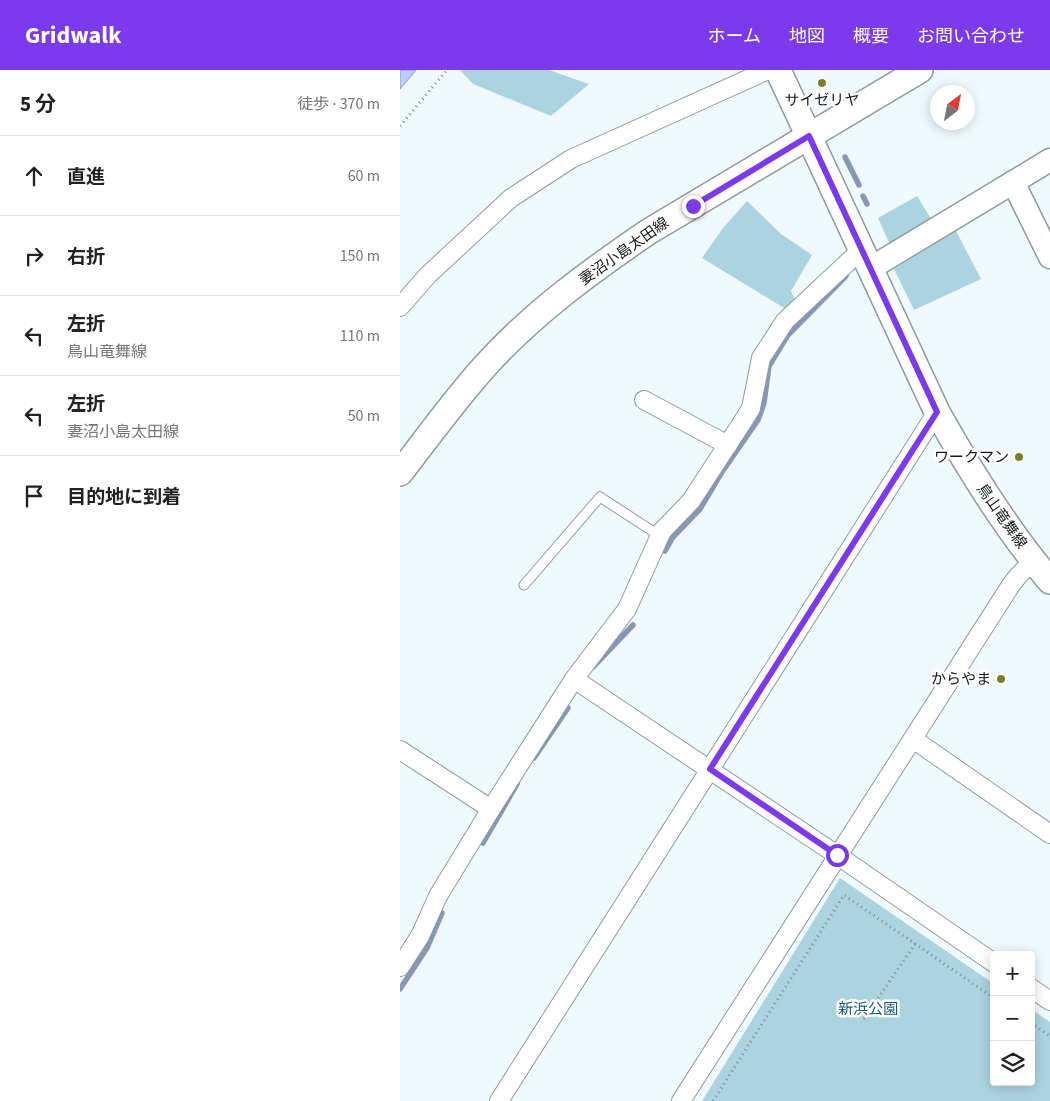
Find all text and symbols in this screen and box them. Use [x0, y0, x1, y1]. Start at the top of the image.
text: Gridwalk [25, 18, 121, 53]
text: ホーム [708, 24, 761, 49]
text: 地図 [789, 24, 825, 49]
text: 概要 [853, 24, 889, 49]
text: お問い合わせ [917, 24, 1025, 49]
marker: サイゼリヤ [816, 77, 828, 89]
north arrow [930, 85, 975, 130]
text: 5 分 [20, 89, 56, 119]
place label: サイゼリヤ [784, 90, 860, 111]
text: 徒歩 · 370 m [297, 93, 380, 115]
icon: ahead [20, 162, 48, 190]
text: 直進 [67, 164, 105, 191]
text: 60 m [348, 165, 380, 187]
route end [682, 195, 705, 218]
street label: 妻沼小島太田線 [575, 213, 673, 290]
icon: right [20, 242, 48, 270]
text: 右折 [67, 244, 105, 271]
text: 150 m [340, 245, 380, 267]
text: 左折 [67, 311, 105, 338]
icon: left [20, 322, 48, 350]
text: 110 m [340, 325, 380, 347]
text: 鳥山竜舞線 [67, 341, 147, 363]
text: 左折 [67, 391, 105, 418]
icon: left [20, 402, 48, 430]
text: 50 m [348, 405, 380, 427]
text: 妻沼小島太田線 [67, 421, 179, 443]
place label: ワークマン [934, 447, 1009, 468]
marker: ワークマン [1013, 451, 1025, 463]
street label: 鳥山竜舞線 [971, 480, 1032, 553]
icon: arrive [20, 482, 48, 510]
text: 目的地に到着 [67, 484, 181, 511]
place label: からやま [931, 669, 991, 690]
marker: からやま [995, 673, 1007, 685]
route start [826, 844, 849, 867]
map controls [990, 951, 1035, 1086]
button: + [990, 951, 1035, 996]
button: − [990, 996, 1035, 1041]
park label: 新浜公園 [838, 999, 898, 1020]
button: layers [990, 1041, 1035, 1086]

